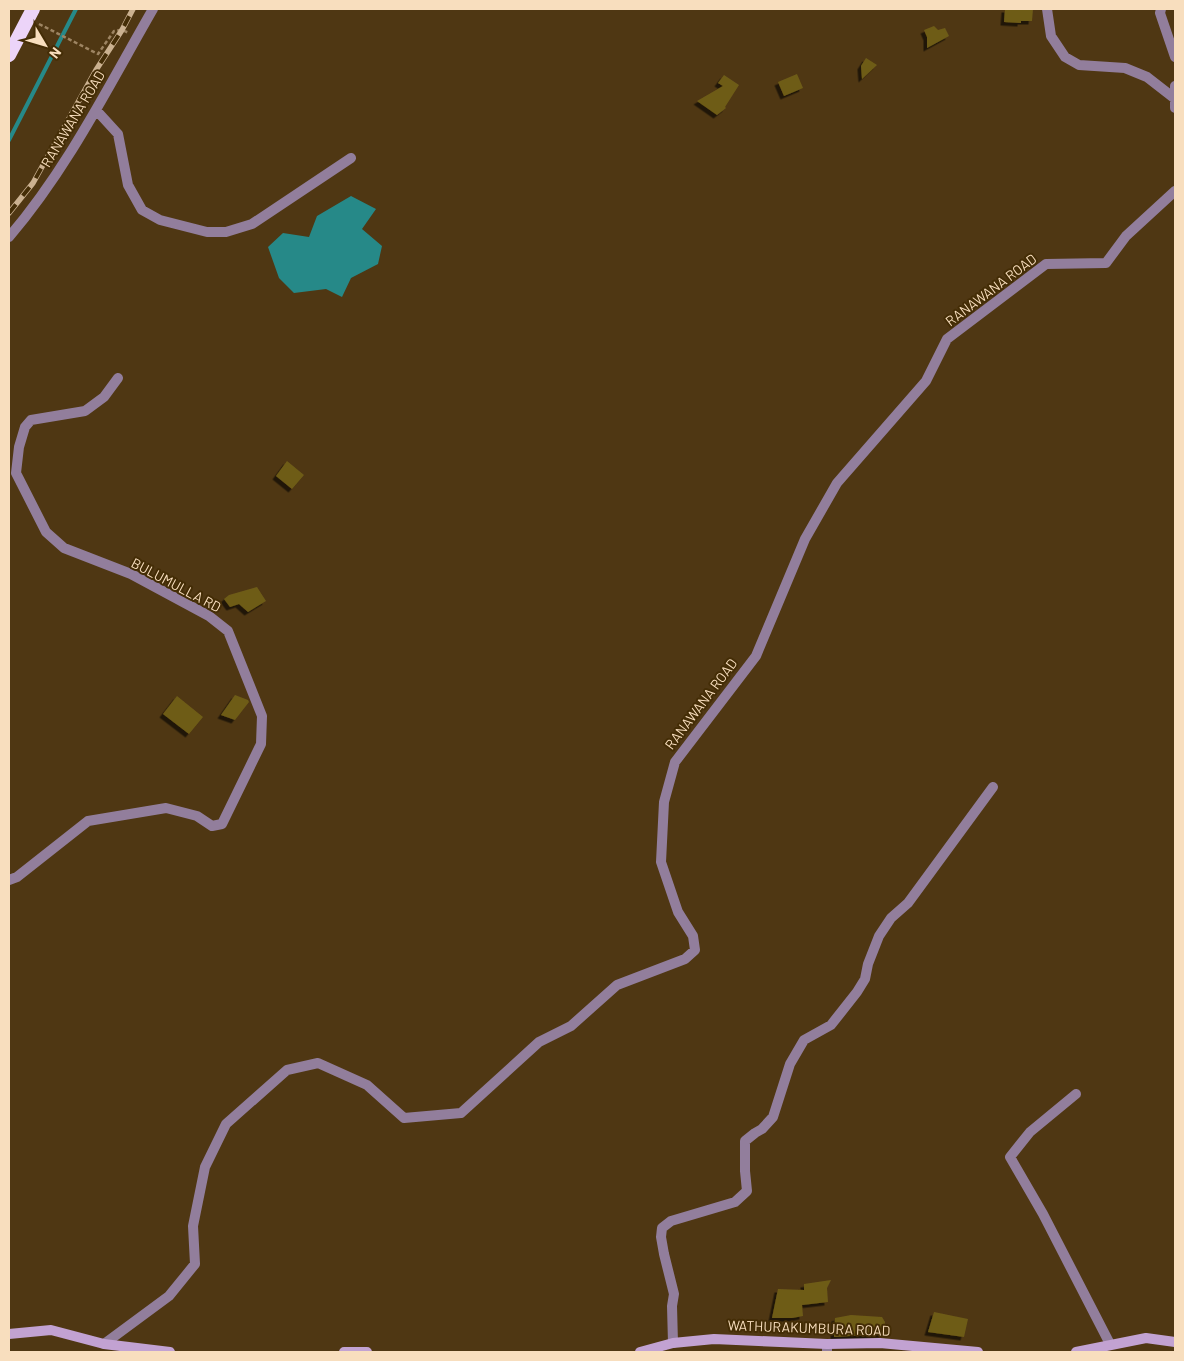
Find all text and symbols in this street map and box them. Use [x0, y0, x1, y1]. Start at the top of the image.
north arrow [20, 20, 70, 70]
text: N [46, 44, 65, 62]
street label: RANAWANA ROAD [37, 67, 108, 170]
street label: RANAWANA ROAD [942, 250, 1040, 329]
street label: BULUMULLA RD [129, 554, 224, 615]
street label: RANAWANA ROAD [661, 655, 740, 753]
street label: WATHURAKUMBURA ROAD [727, 1316, 891, 1339]

